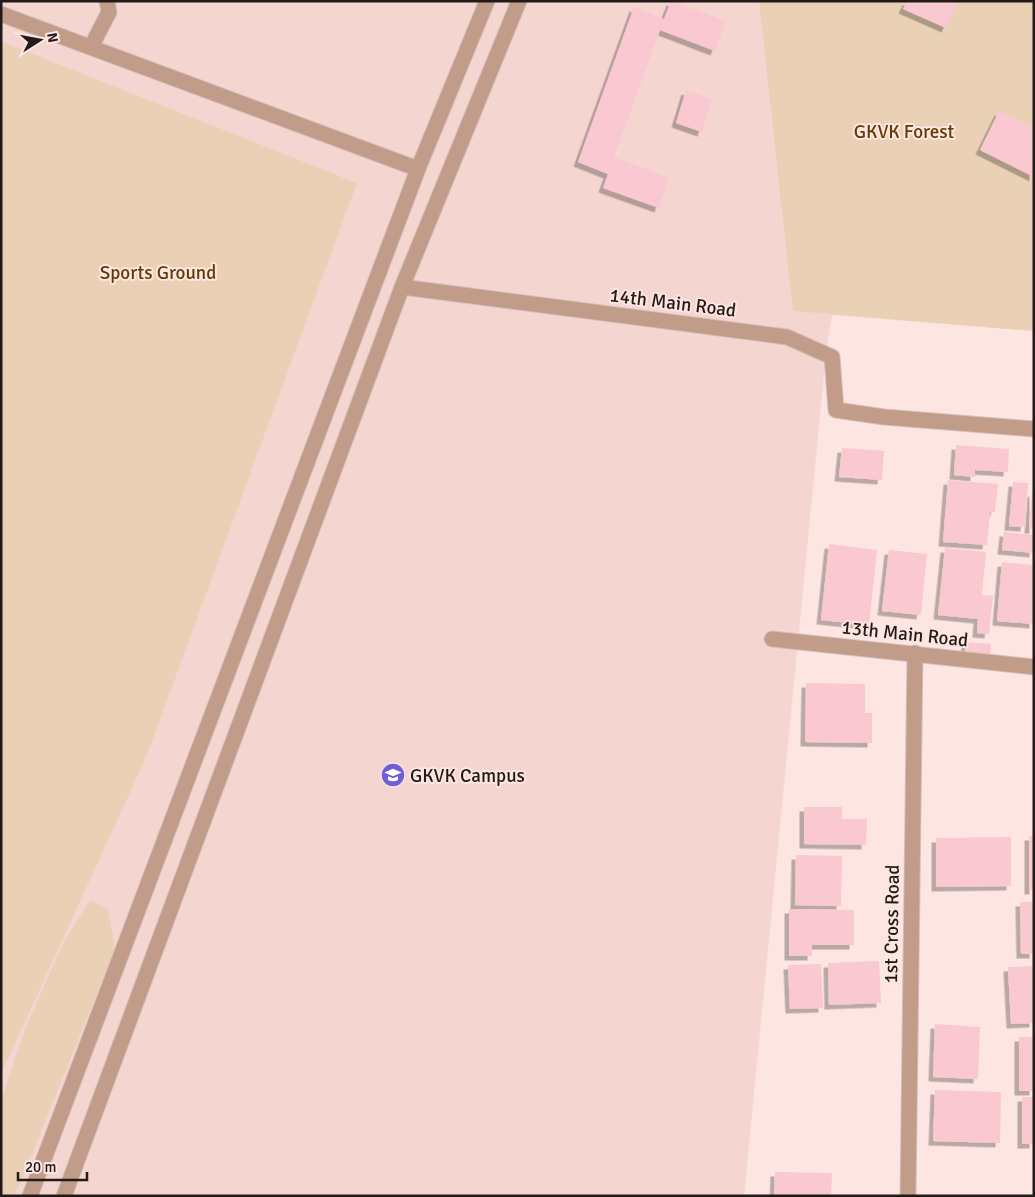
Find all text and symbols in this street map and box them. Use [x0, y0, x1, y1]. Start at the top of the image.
north arrow [15, 15, 65, 65]
text: N [43, 31, 62, 44]
park label: GKVK Forest [854, 120, 955, 144]
park label: Sports Ground [100, 261, 216, 285]
street label: 14th Main Road [608, 283, 737, 323]
street label: 13th Main Road [840, 615, 969, 653]
school or university icon: GKVK Campus [380, 762, 406, 788]
place label: GKVK Campus [410, 764, 525, 788]
street label: 1st Cross Road [879, 864, 905, 984]
scale bar [18, 1150, 86, 1182]
text: 20 m [25, 1158, 56, 1176]

